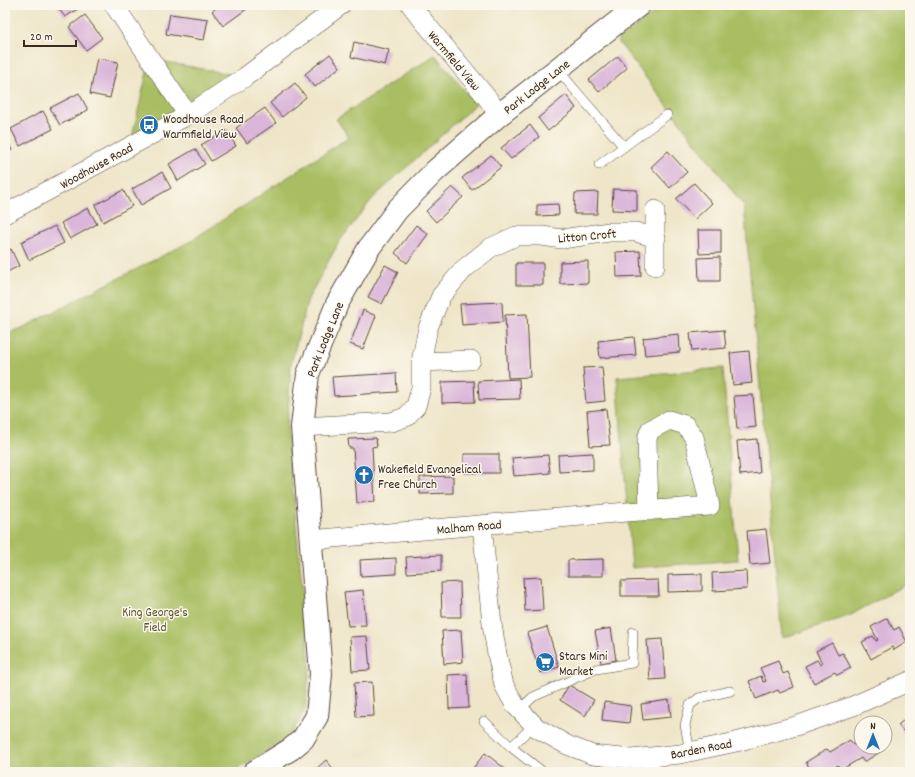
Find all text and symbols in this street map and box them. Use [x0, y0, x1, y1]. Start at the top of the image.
scale bar [24, 22, 76, 48]
street label: Warmfield View [422, 27, 484, 96]
text: 20 m [30, 29, 53, 46]
street label: Park Lodge Lane [500, 56, 575, 120]
place label: Woodhouse Road Warmfield View [163, 111, 244, 145]
bus stop icon: Woodhouse Road Warmfield View [138, 114, 160, 136]
street label: Woodhouse Road [57, 139, 137, 195]
street label: Litton Croft [557, 225, 617, 250]
street label: Park Lodge Lane [303, 299, 350, 381]
place label: Wakefield Evangelical Free Church [378, 461, 481, 495]
church icon: Wakefield Evangelical Free Church [353, 464, 375, 486]
street label: Malham Road [436, 516, 502, 541]
park label: King George's Field [122, 604, 188, 638]
place label: Stars Mini Market [559, 648, 608, 682]
supermarket icon: Stars Mini Market [534, 651, 556, 673]
north arrow [853, 715, 893, 755]
text: N [870, 719, 876, 735]
street label: Barden Road [669, 735, 734, 766]

